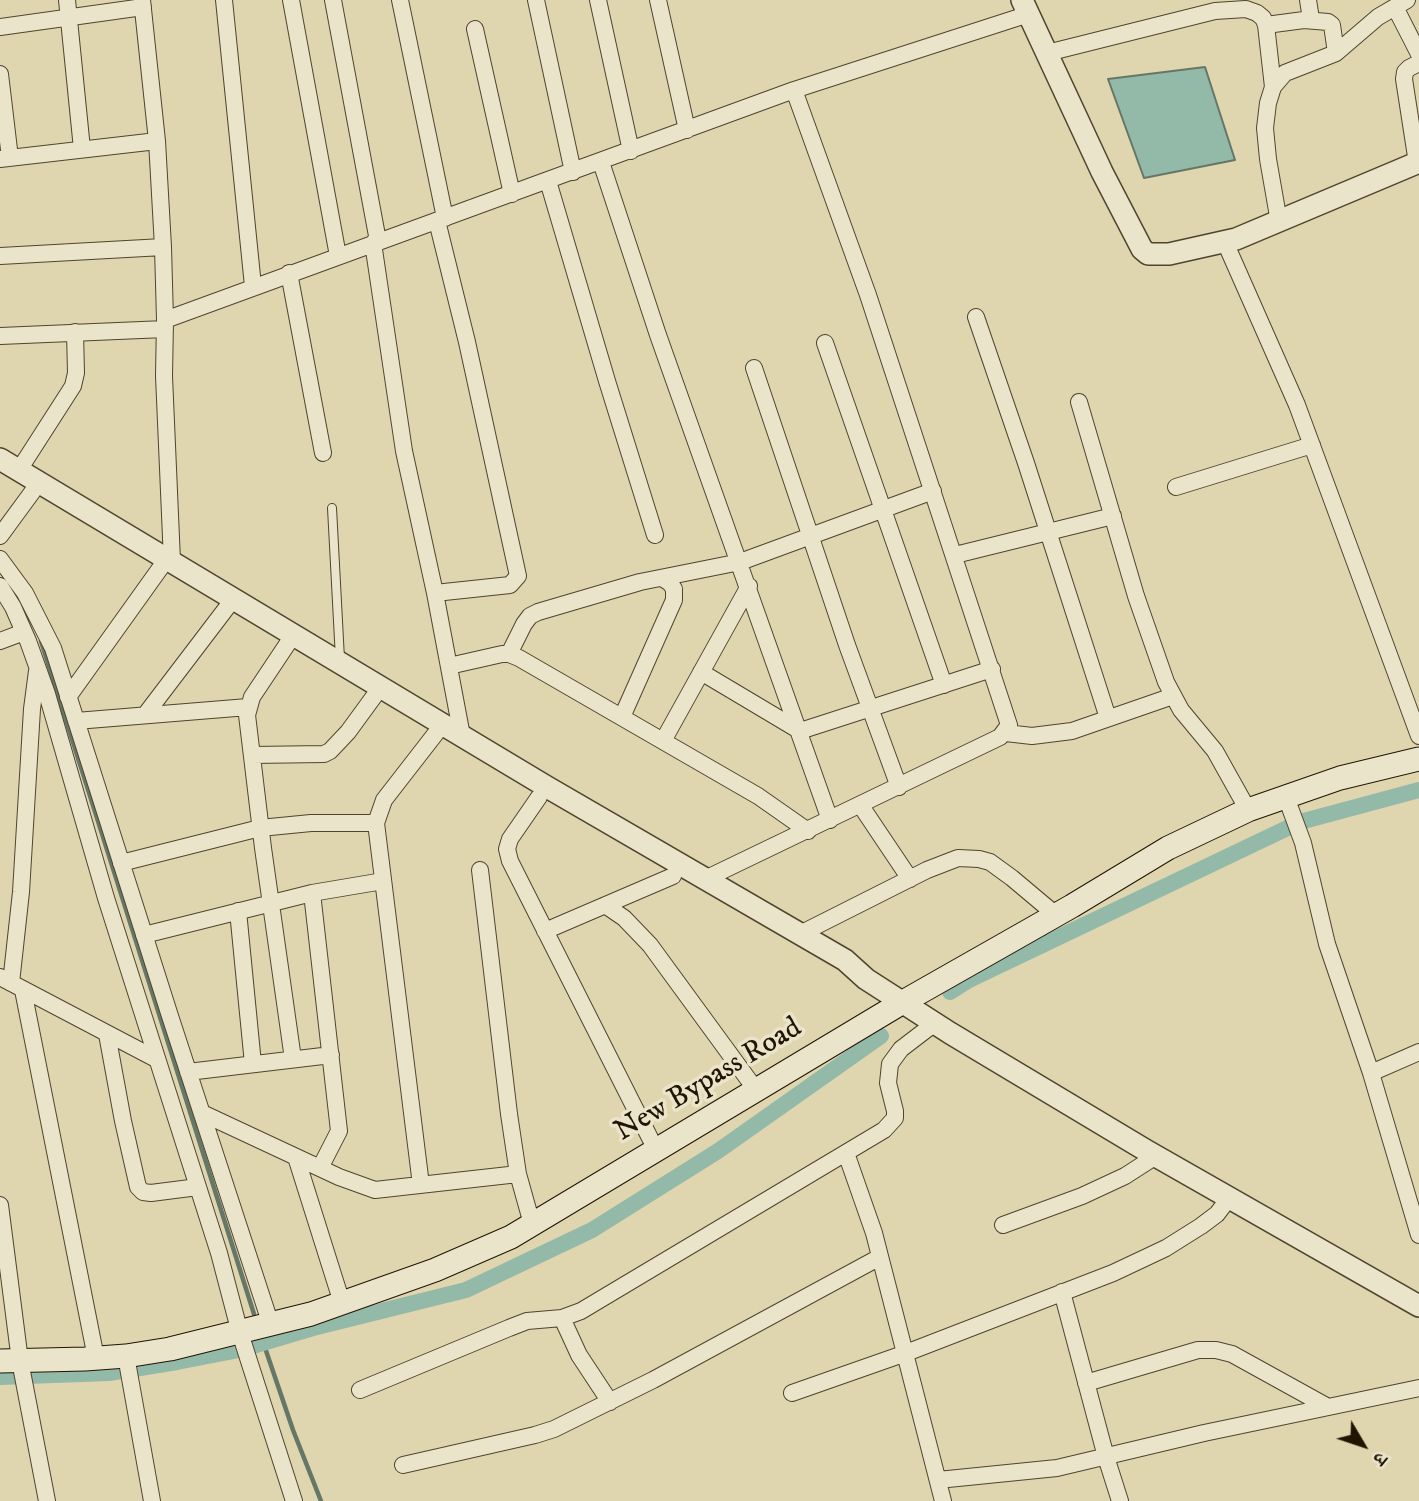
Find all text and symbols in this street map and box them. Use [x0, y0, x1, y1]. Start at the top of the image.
street label: New Bypass Road [609, 1011, 809, 1151]
north arrow [1328, 1410, 1398, 1480]
text: उ [1368, 1448, 1392, 1470]

